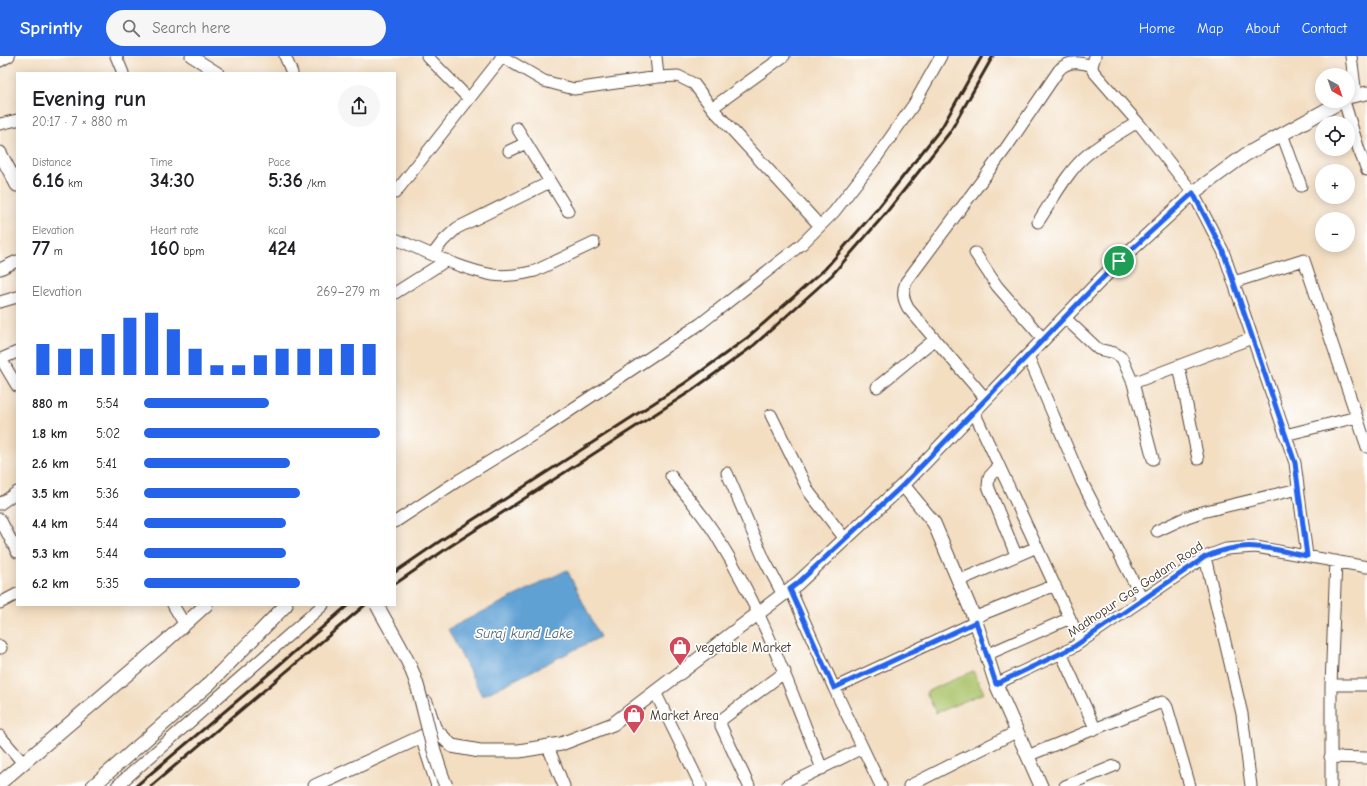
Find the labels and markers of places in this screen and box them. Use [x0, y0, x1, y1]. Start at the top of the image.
pin [1102, 244, 1136, 278]
shop icon: vegetable Market [667, 634, 693, 667]
place label: vegetable Market [695, 640, 792, 655]
shop icon: Market Area [621, 702, 647, 735]
place label: Market Area [650, 708, 719, 723]

